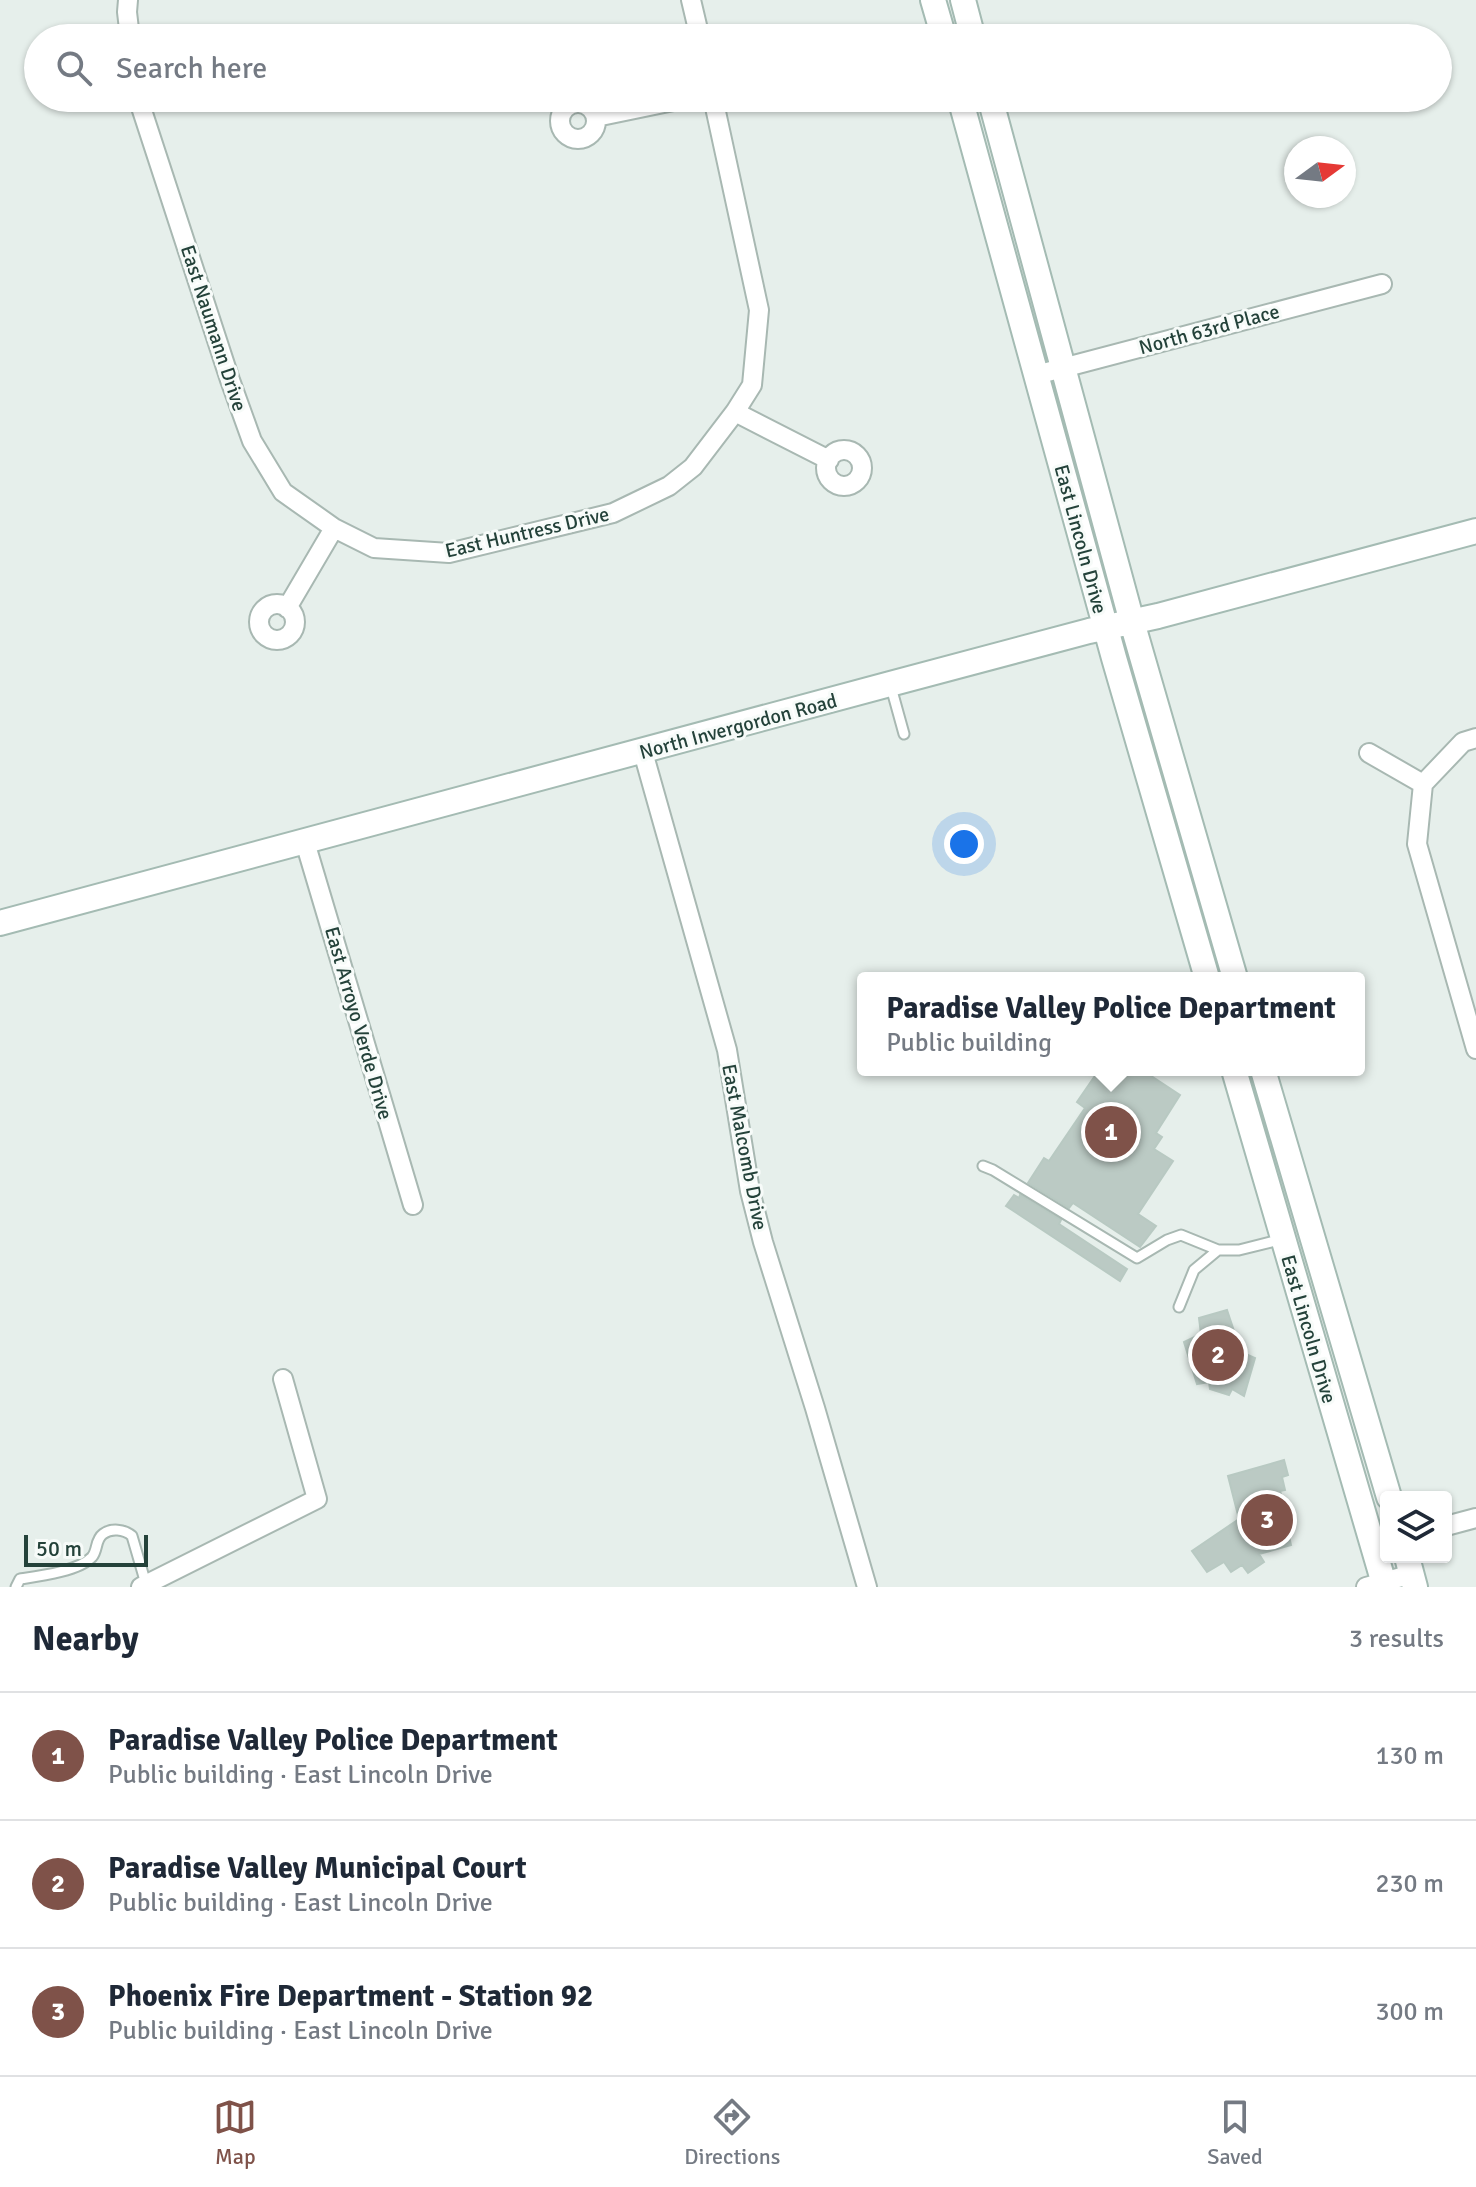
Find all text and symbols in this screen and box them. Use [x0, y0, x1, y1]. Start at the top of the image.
search box [24, 24, 1452, 112]
icon: search [52, 46, 96, 90]
text: Search here [116, 50, 267, 87]
north arrow [1284, 136, 1356, 208]
street label: East Naumann Drive [175, 242, 252, 414]
street label: North 63rd Place [1136, 299, 1282, 360]
street label: East Lincoln Drive [1049, 462, 1112, 616]
street label: East Huntress Drive [443, 501, 611, 563]
street label: North Invergordon Road [636, 688, 840, 765]
your location [944, 824, 984, 864]
street label: East Arroyo Verde Drive [319, 924, 398, 1122]
popup [857, 972, 1365, 1076]
text: Paradise Valley Police Department [886, 990, 1336, 1027]
text: Public building [886, 1027, 1052, 1059]
street label: East Malcomb Drive [716, 1062, 773, 1232]
pin: 1 [1085, 1102, 1137, 1162]
street label: East Lincoln Drive [1275, 1252, 1342, 1406]
pin: 2 [1192, 1325, 1244, 1385]
pin: 3 [1241, 1490, 1293, 1550]
map controls [1380, 1491, 1452, 1563]
button: layers [1380, 1491, 1452, 1563]
scale bar [24, 1531, 148, 1567]
text: 50 m [36, 1535, 82, 1562]
text: Nearby [32, 1618, 139, 1660]
text: 3 results [1349, 1623, 1444, 1655]
text: Paradise Valley Police Department [108, 1722, 558, 1759]
text: 1 [51, 1740, 65, 1772]
text: 130 m [1375, 1740, 1444, 1772]
text: Public building · East Lincoln Drive [108, 1759, 493, 1791]
text: Paradise Valley Municipal Court [108, 1850, 526, 1887]
text: 2 [51, 1868, 65, 1900]
text: 230 m [1375, 1868, 1444, 1900]
text: Public building · East Lincoln Drive [108, 1887, 493, 1919]
text: Phoenix Fire Department - Station 92 [108, 1978, 593, 2015]
text: 3 [51, 1996, 65, 2028]
text: 300 m [1375, 1996, 1444, 2028]
text: Public building · East Lincoln Drive [108, 2015, 493, 2047]
tab: Map [213, 2095, 257, 2170]
tab: Directions [684, 2095, 780, 2170]
tab: Saved [1207, 2095, 1263, 2170]

